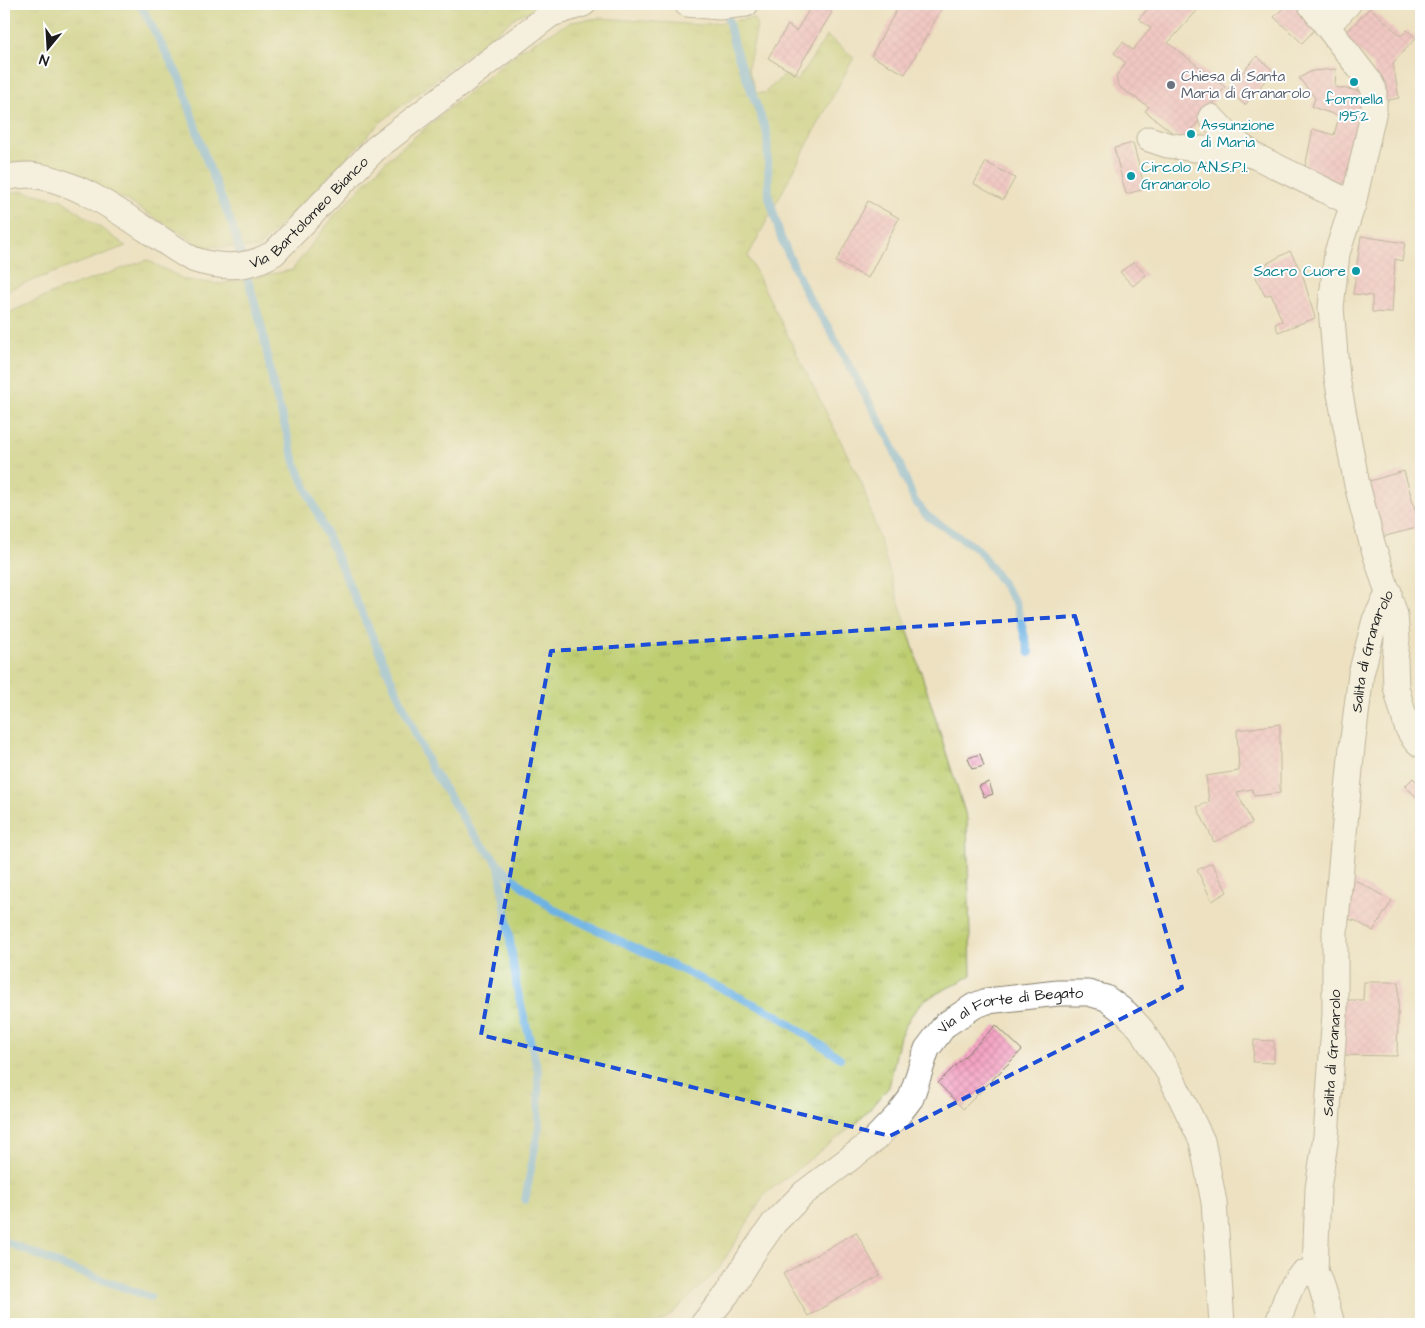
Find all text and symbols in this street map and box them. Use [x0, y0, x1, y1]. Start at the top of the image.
north arrow [22, 22, 72, 72]
text: N [37, 48, 52, 70]
place label: Chiesa di Santa Maria di Granarolo [1181, 66, 1311, 104]
marker: formella 1952 [1348, 76, 1360, 88]
marker: Chiesa di Santa Maria di Granarolo [1165, 79, 1177, 91]
place label: formella 1952 [1325, 89, 1383, 127]
place label: Assunzione di Maria [1201, 115, 1275, 153]
marker: Assunzione di Maria [1185, 128, 1197, 140]
street label: Via Bartolomeo Bianco [247, 151, 374, 274]
place label: Circolo A.N.S.P.I. Granarolo [1141, 157, 1248, 195]
marker: Circolo A.N.S.P.I. Granarolo [1125, 170, 1137, 182]
place label: Sacro Cuore [1253, 261, 1346, 282]
marker: Sacro Cuore [1350, 265, 1362, 277]
street label: Salita di Granarolo [1346, 586, 1399, 714]
street label: Via al Forte di Begato [932, 983, 1084, 1038]
street label: Salita di Granarolo [1318, 989, 1346, 1117]

